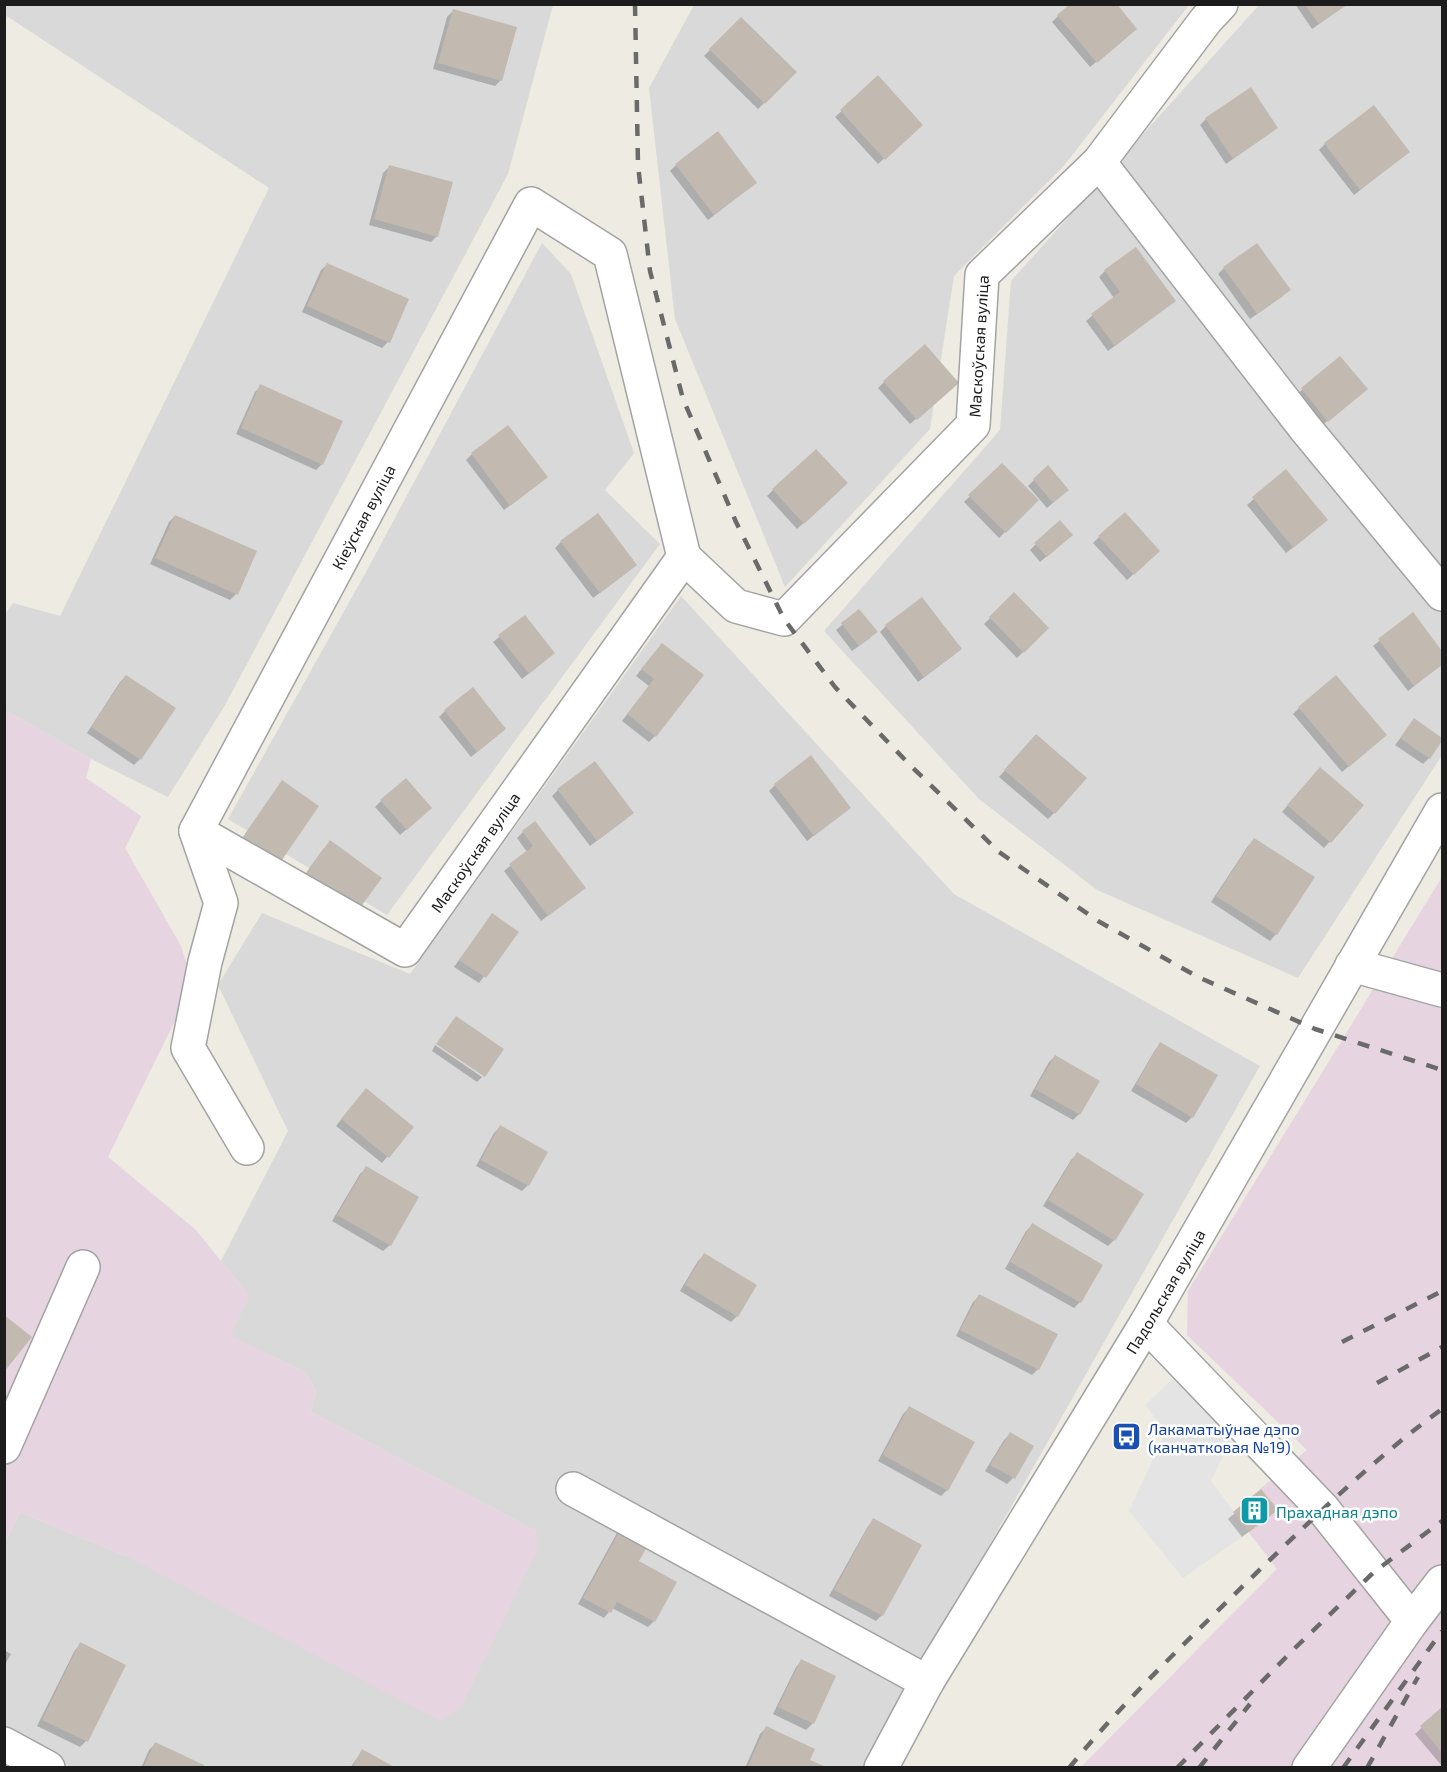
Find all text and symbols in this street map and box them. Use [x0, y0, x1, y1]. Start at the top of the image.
street label: Маскоўская вуліца [964, 274, 991, 418]
street label: Кіеўская вуліца [327, 461, 400, 573]
street label: Маскоўская вуліца [426, 788, 524, 916]
street label: Падольская вуліца [1121, 1225, 1208, 1357]
place label: Лакаматыўнае дэпо (канчатковая №19) [1148, 1419, 1300, 1456]
bus stop icon: Лакаматыўнае дэпо (канчатковая №19) [1111, 1421, 1143, 1453]
building icon: Прахадная дэпо [1239, 1495, 1271, 1527]
place label: Прахадная дэпо [1276, 1502, 1398, 1521]

